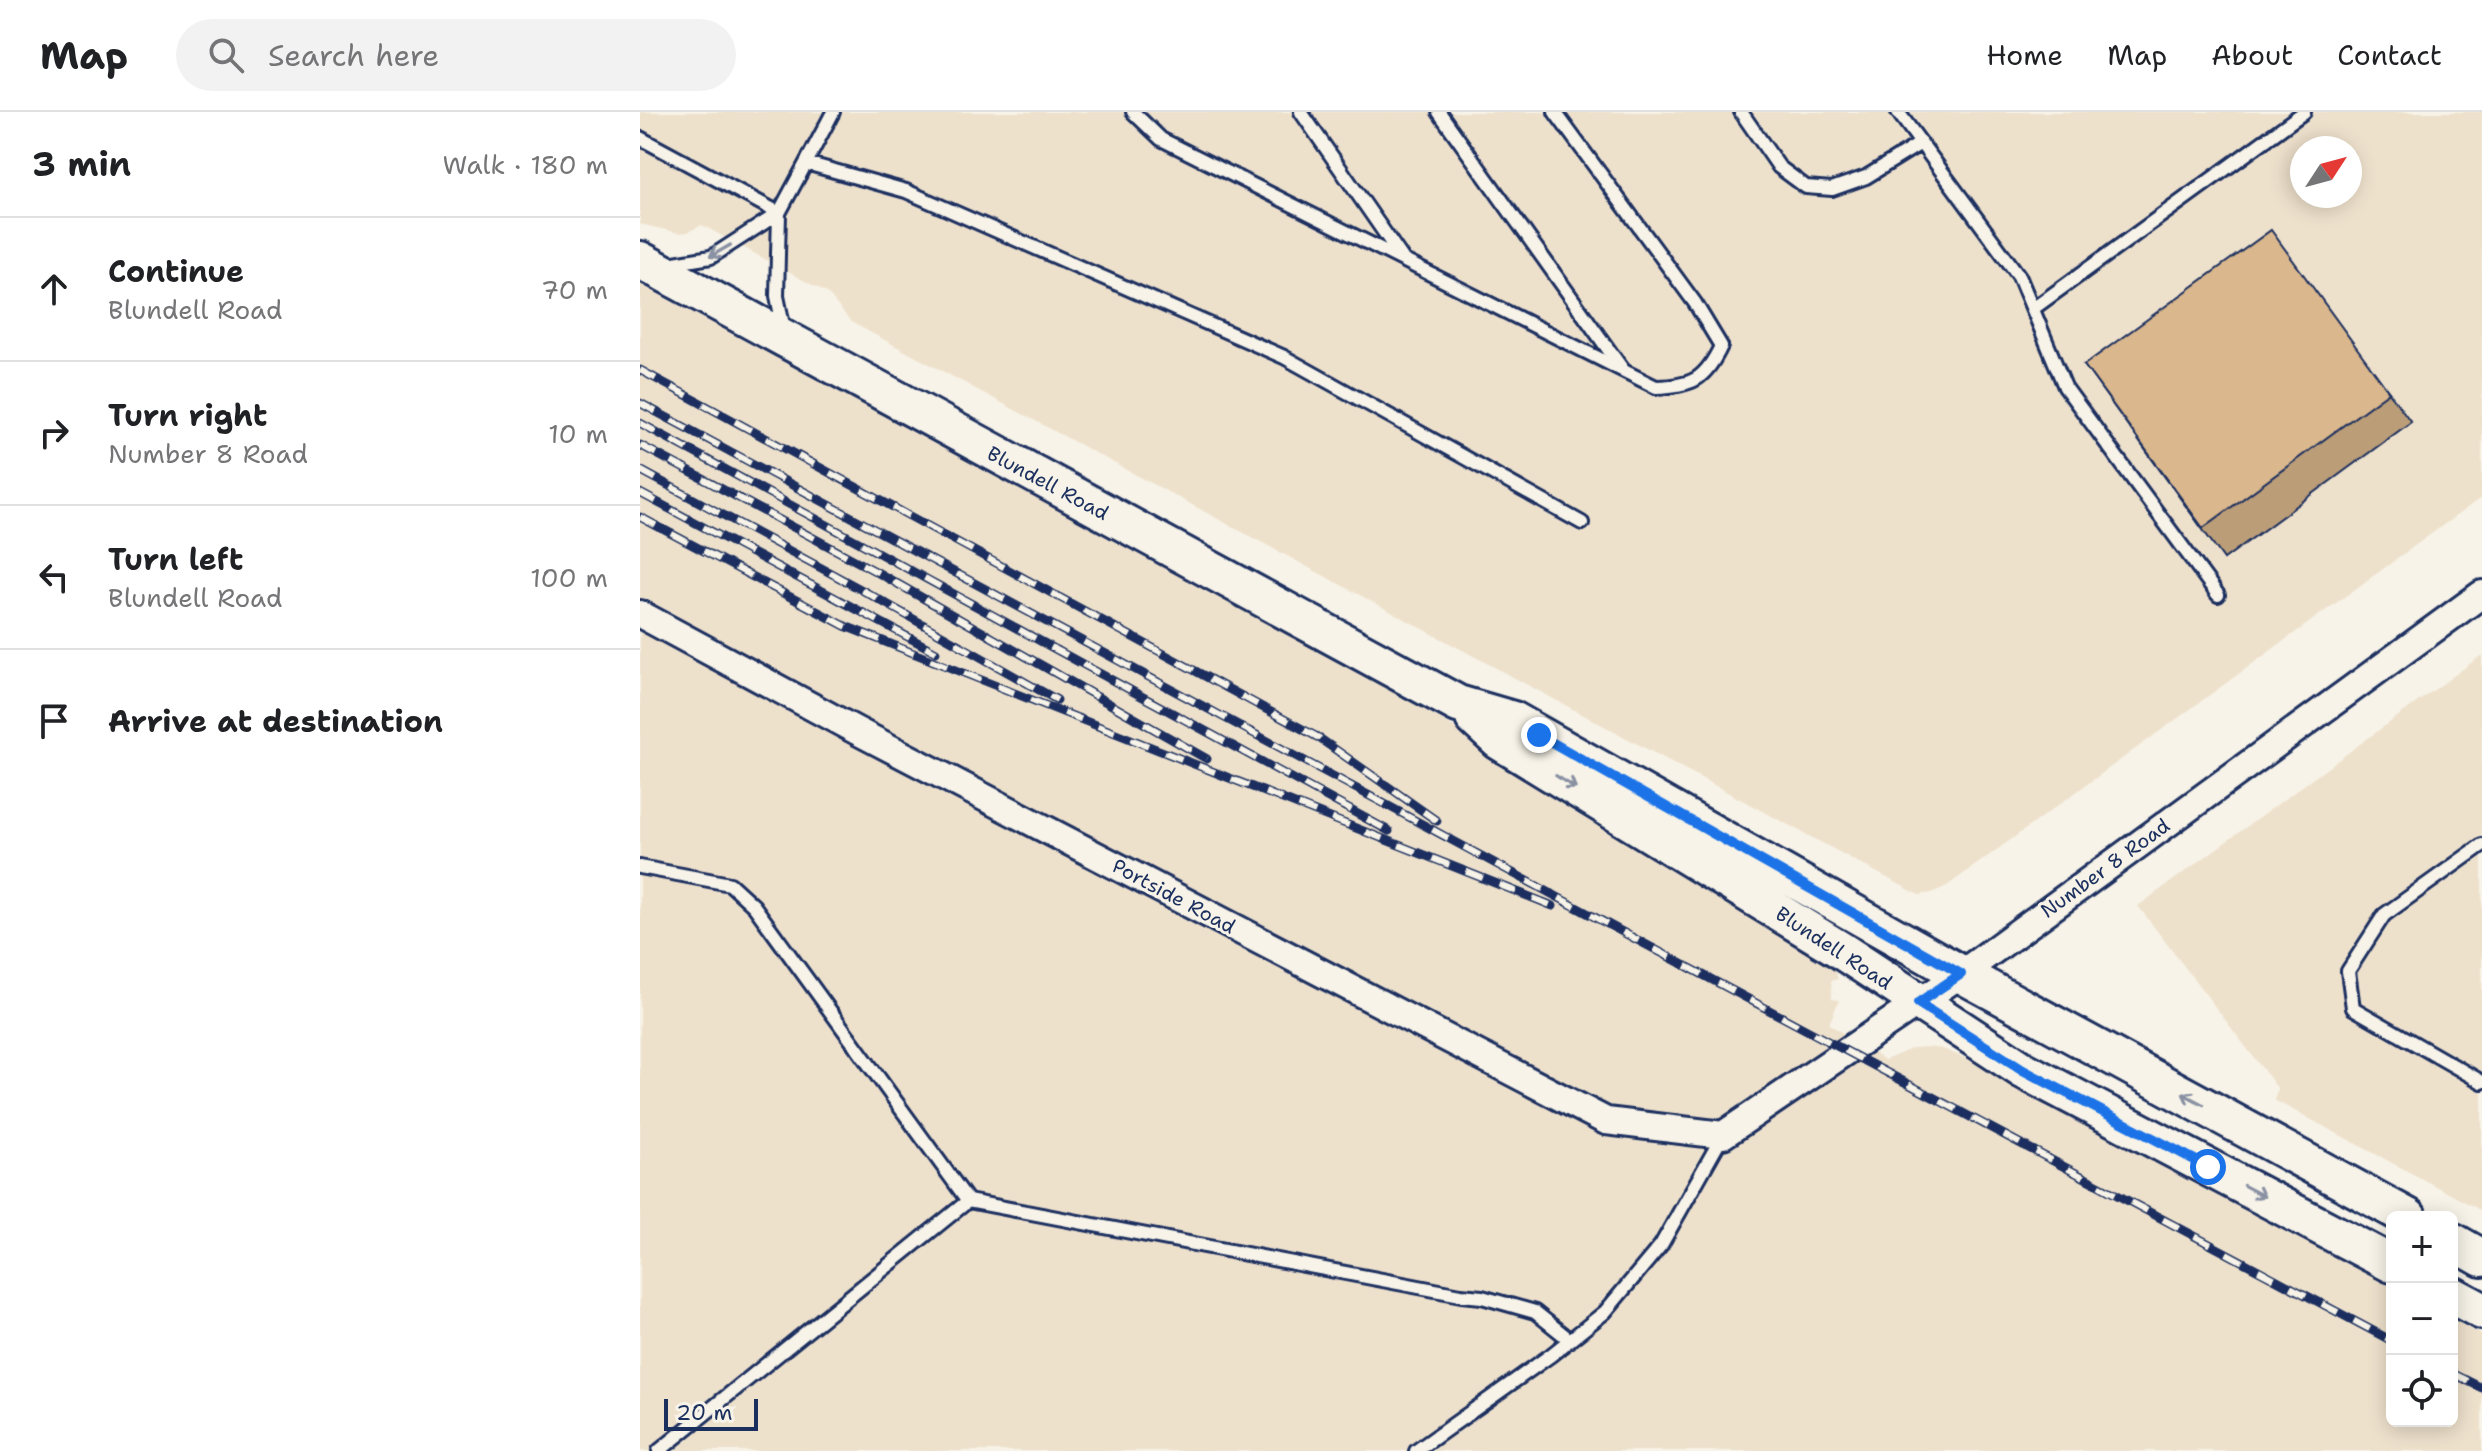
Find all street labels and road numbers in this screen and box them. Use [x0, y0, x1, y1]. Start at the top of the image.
street label: Blundell Road [983, 440, 1114, 526]
street label: Number 8 Road [2035, 812, 2175, 924]
street label: Portside Road [1108, 853, 1240, 940]
street label: Blundell Road [1771, 901, 1898, 996]

